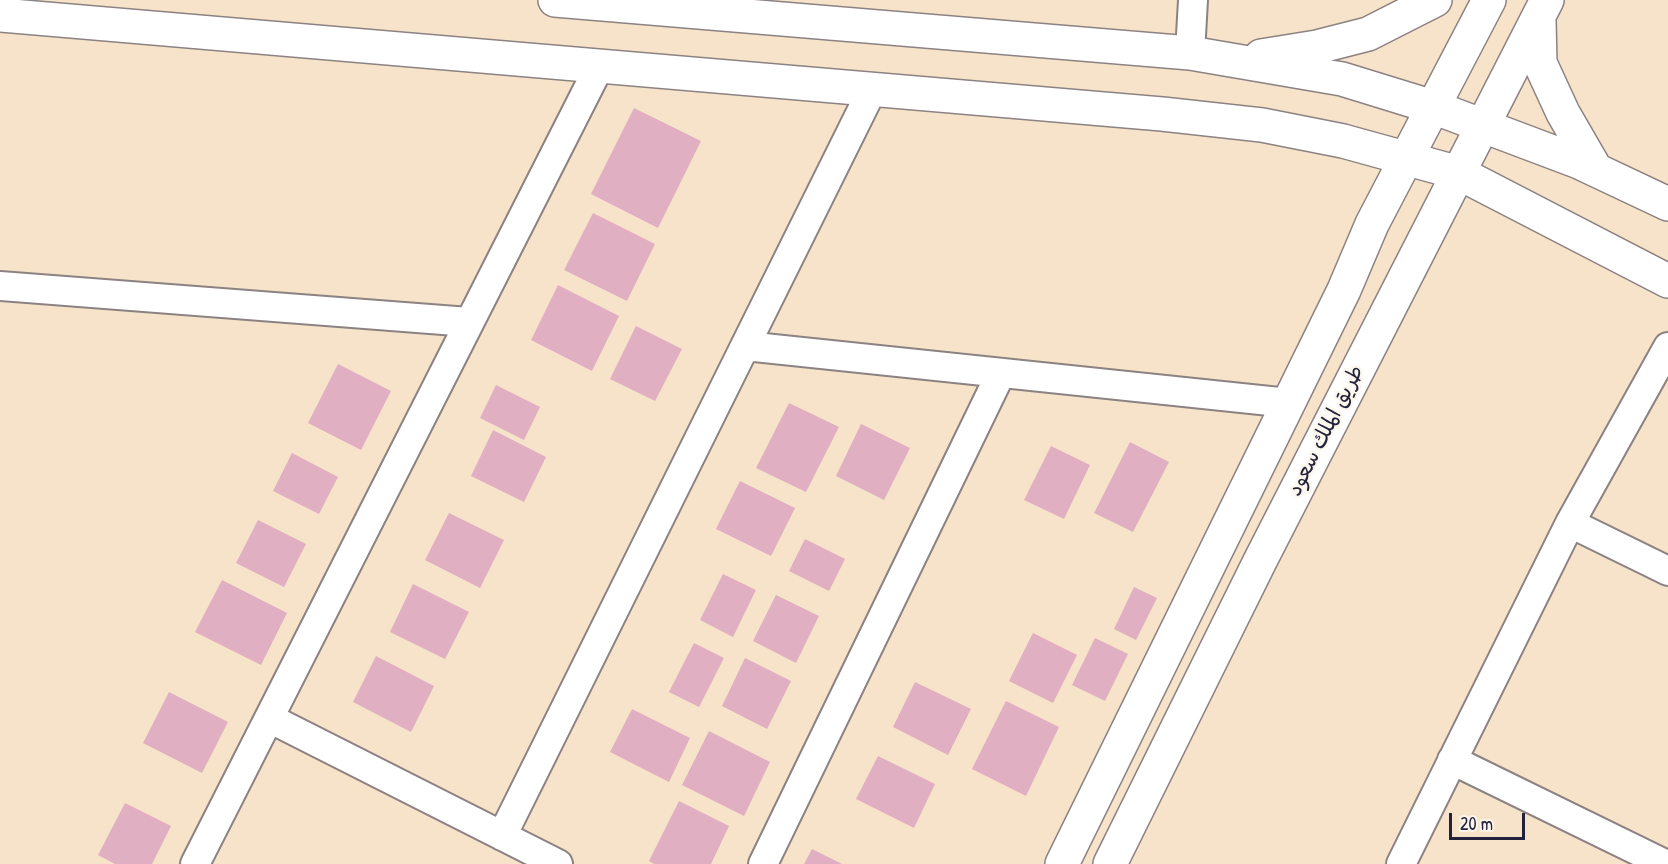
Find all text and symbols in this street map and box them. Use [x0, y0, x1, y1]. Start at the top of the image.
street label: طريق الملك سعود [1282, 361, 1370, 501]
scale bar [1452, 801, 1528, 839]
text: 20 m [1460, 811, 1493, 836]

